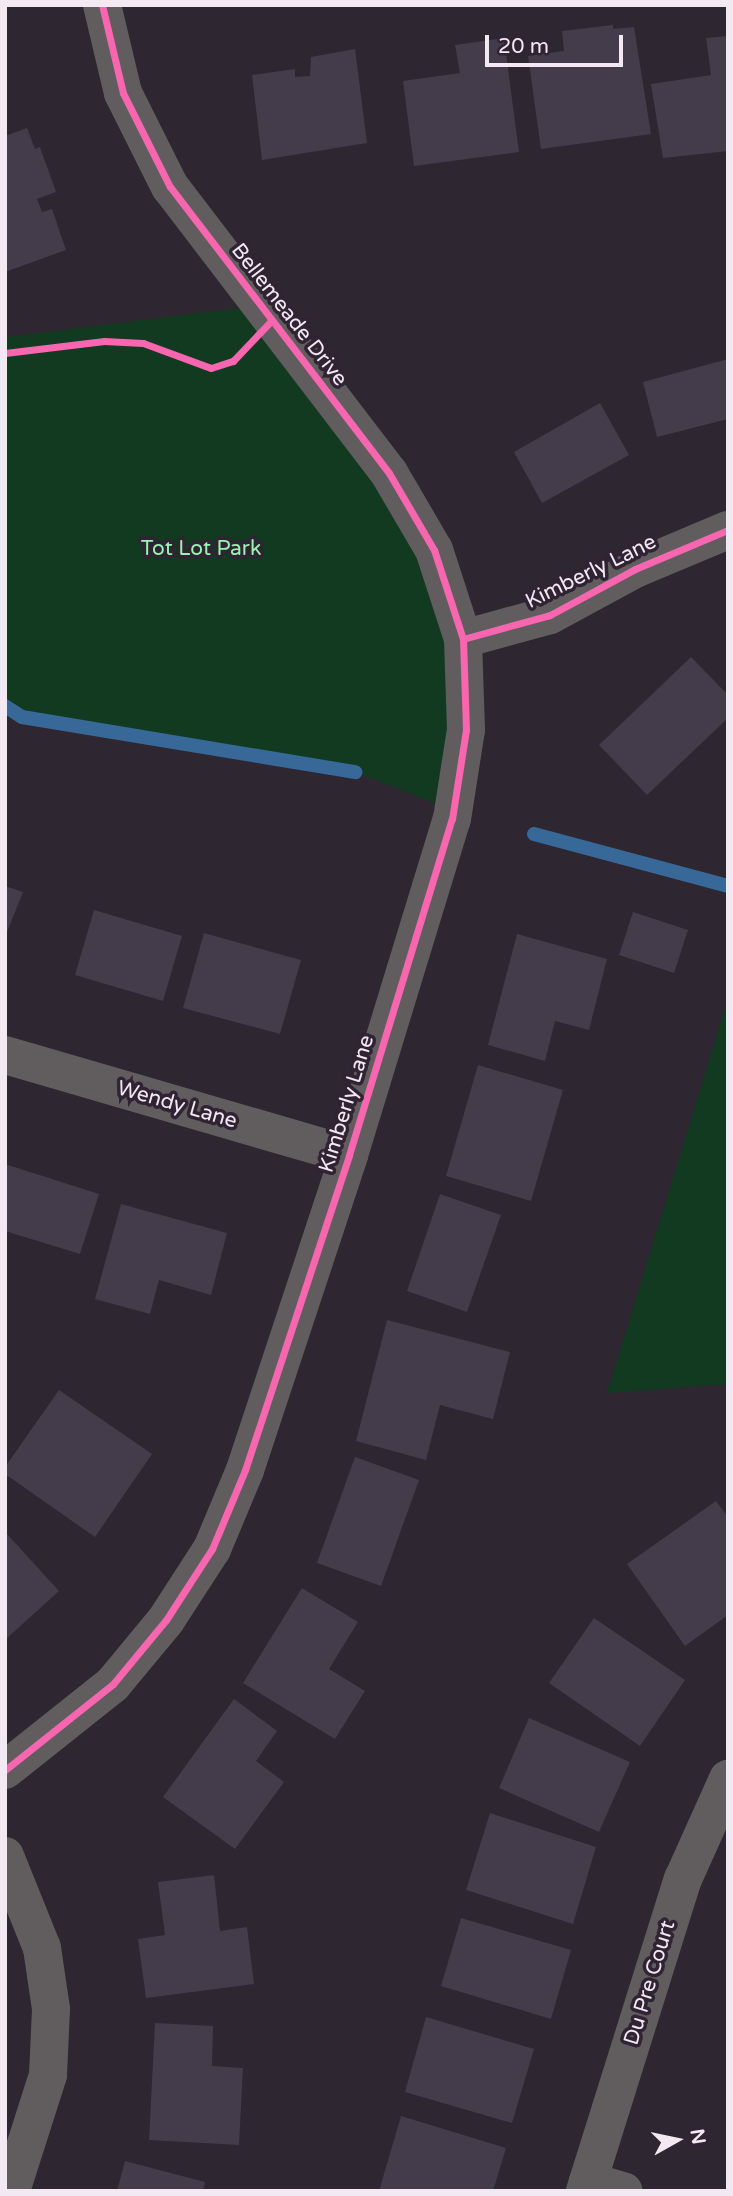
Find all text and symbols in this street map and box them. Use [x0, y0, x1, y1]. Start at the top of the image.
scale bar [488, 21, 626, 65]
text: 20 m [498, 34, 549, 59]
street label: Bellemeade Drive [226, 239, 352, 391]
street label: Kimberly Lane [522, 529, 660, 615]
park label: Tot Lot Park [141, 536, 261, 562]
street label: Kimberly Lane [314, 1032, 380, 1176]
street label: Wendy Lane [114, 1076, 240, 1134]
street label: Du Pre Court [619, 1918, 681, 2048]
north arrow [642, 2105, 712, 2175]
text: N [686, 2127, 710, 2146]

